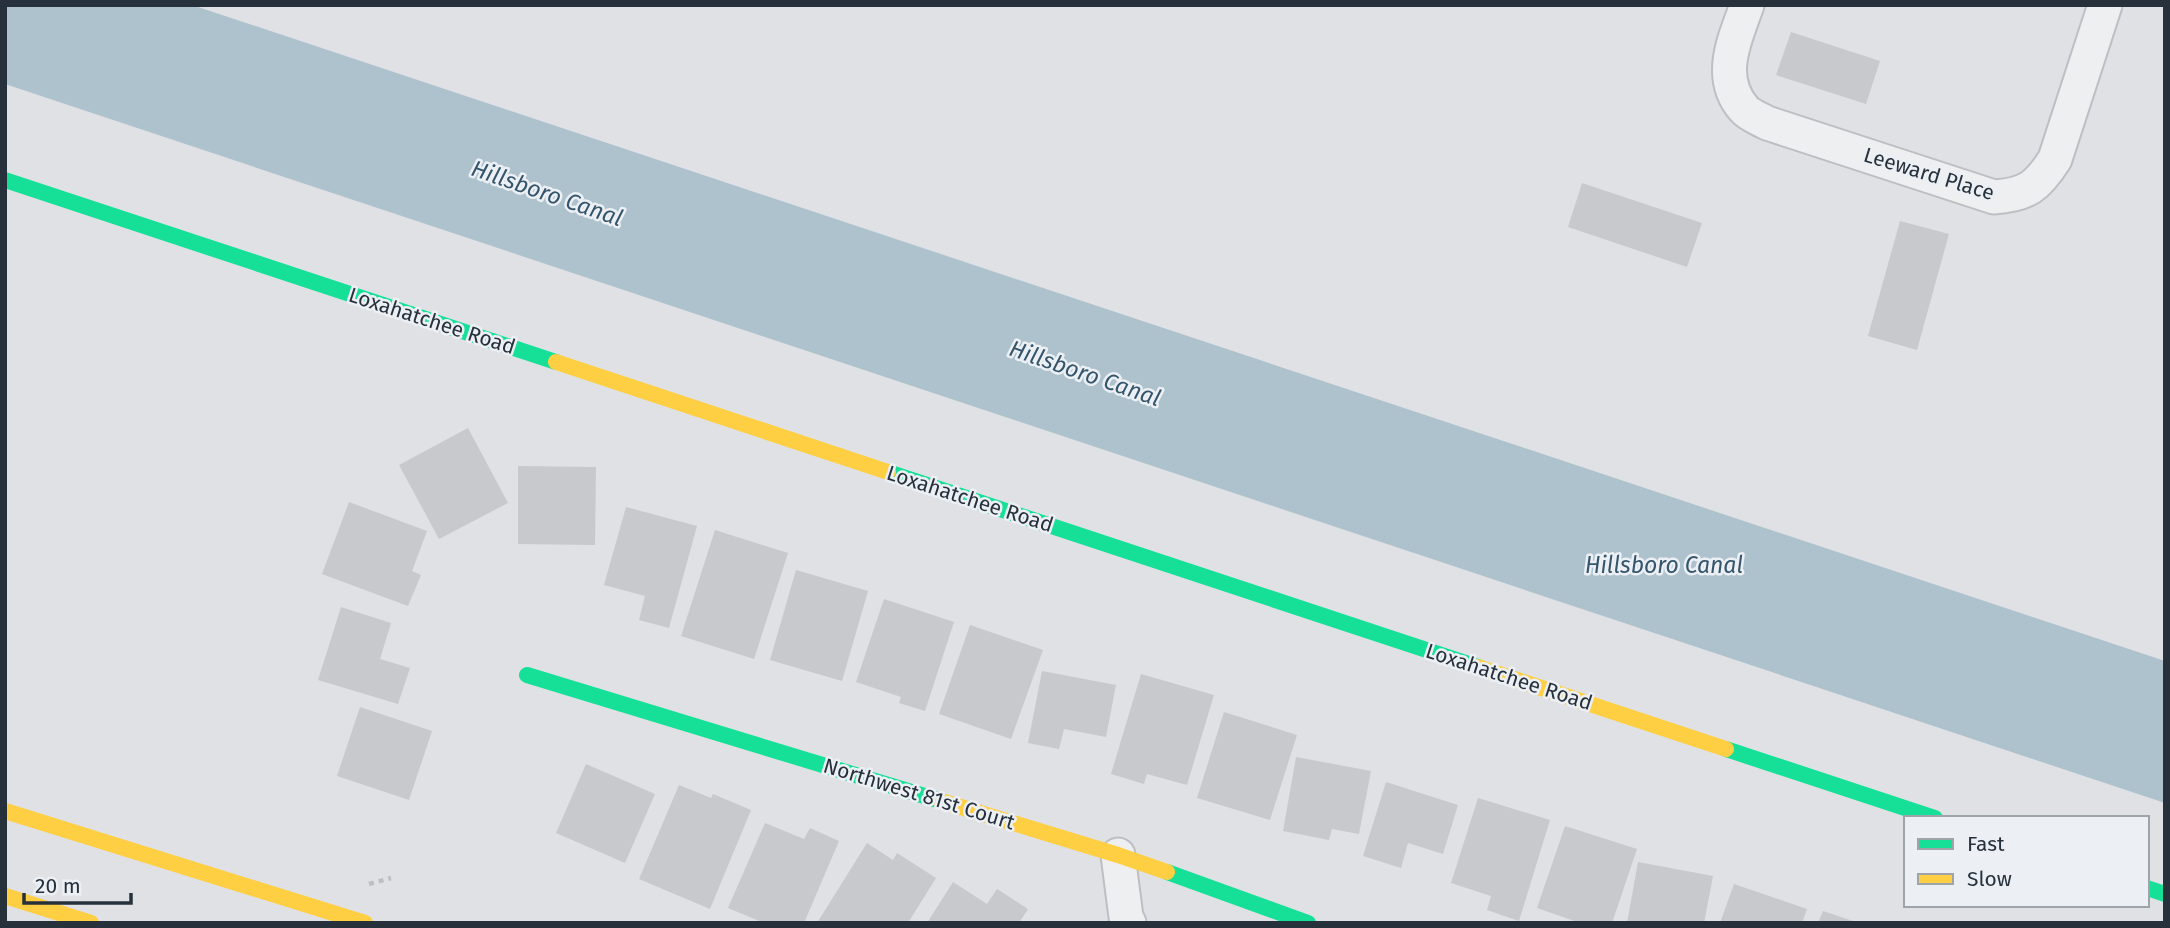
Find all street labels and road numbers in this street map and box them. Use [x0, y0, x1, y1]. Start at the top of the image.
street label: Leeward Place [1861, 142, 1997, 206]
street label: Loxahatchee Road [345, 282, 519, 360]
street label: Loxahatchee Road [883, 460, 1057, 538]
street label: Loxahatchee Road [1422, 638, 1596, 716]
street label: Northwest 81st Court [820, 753, 1018, 836]

